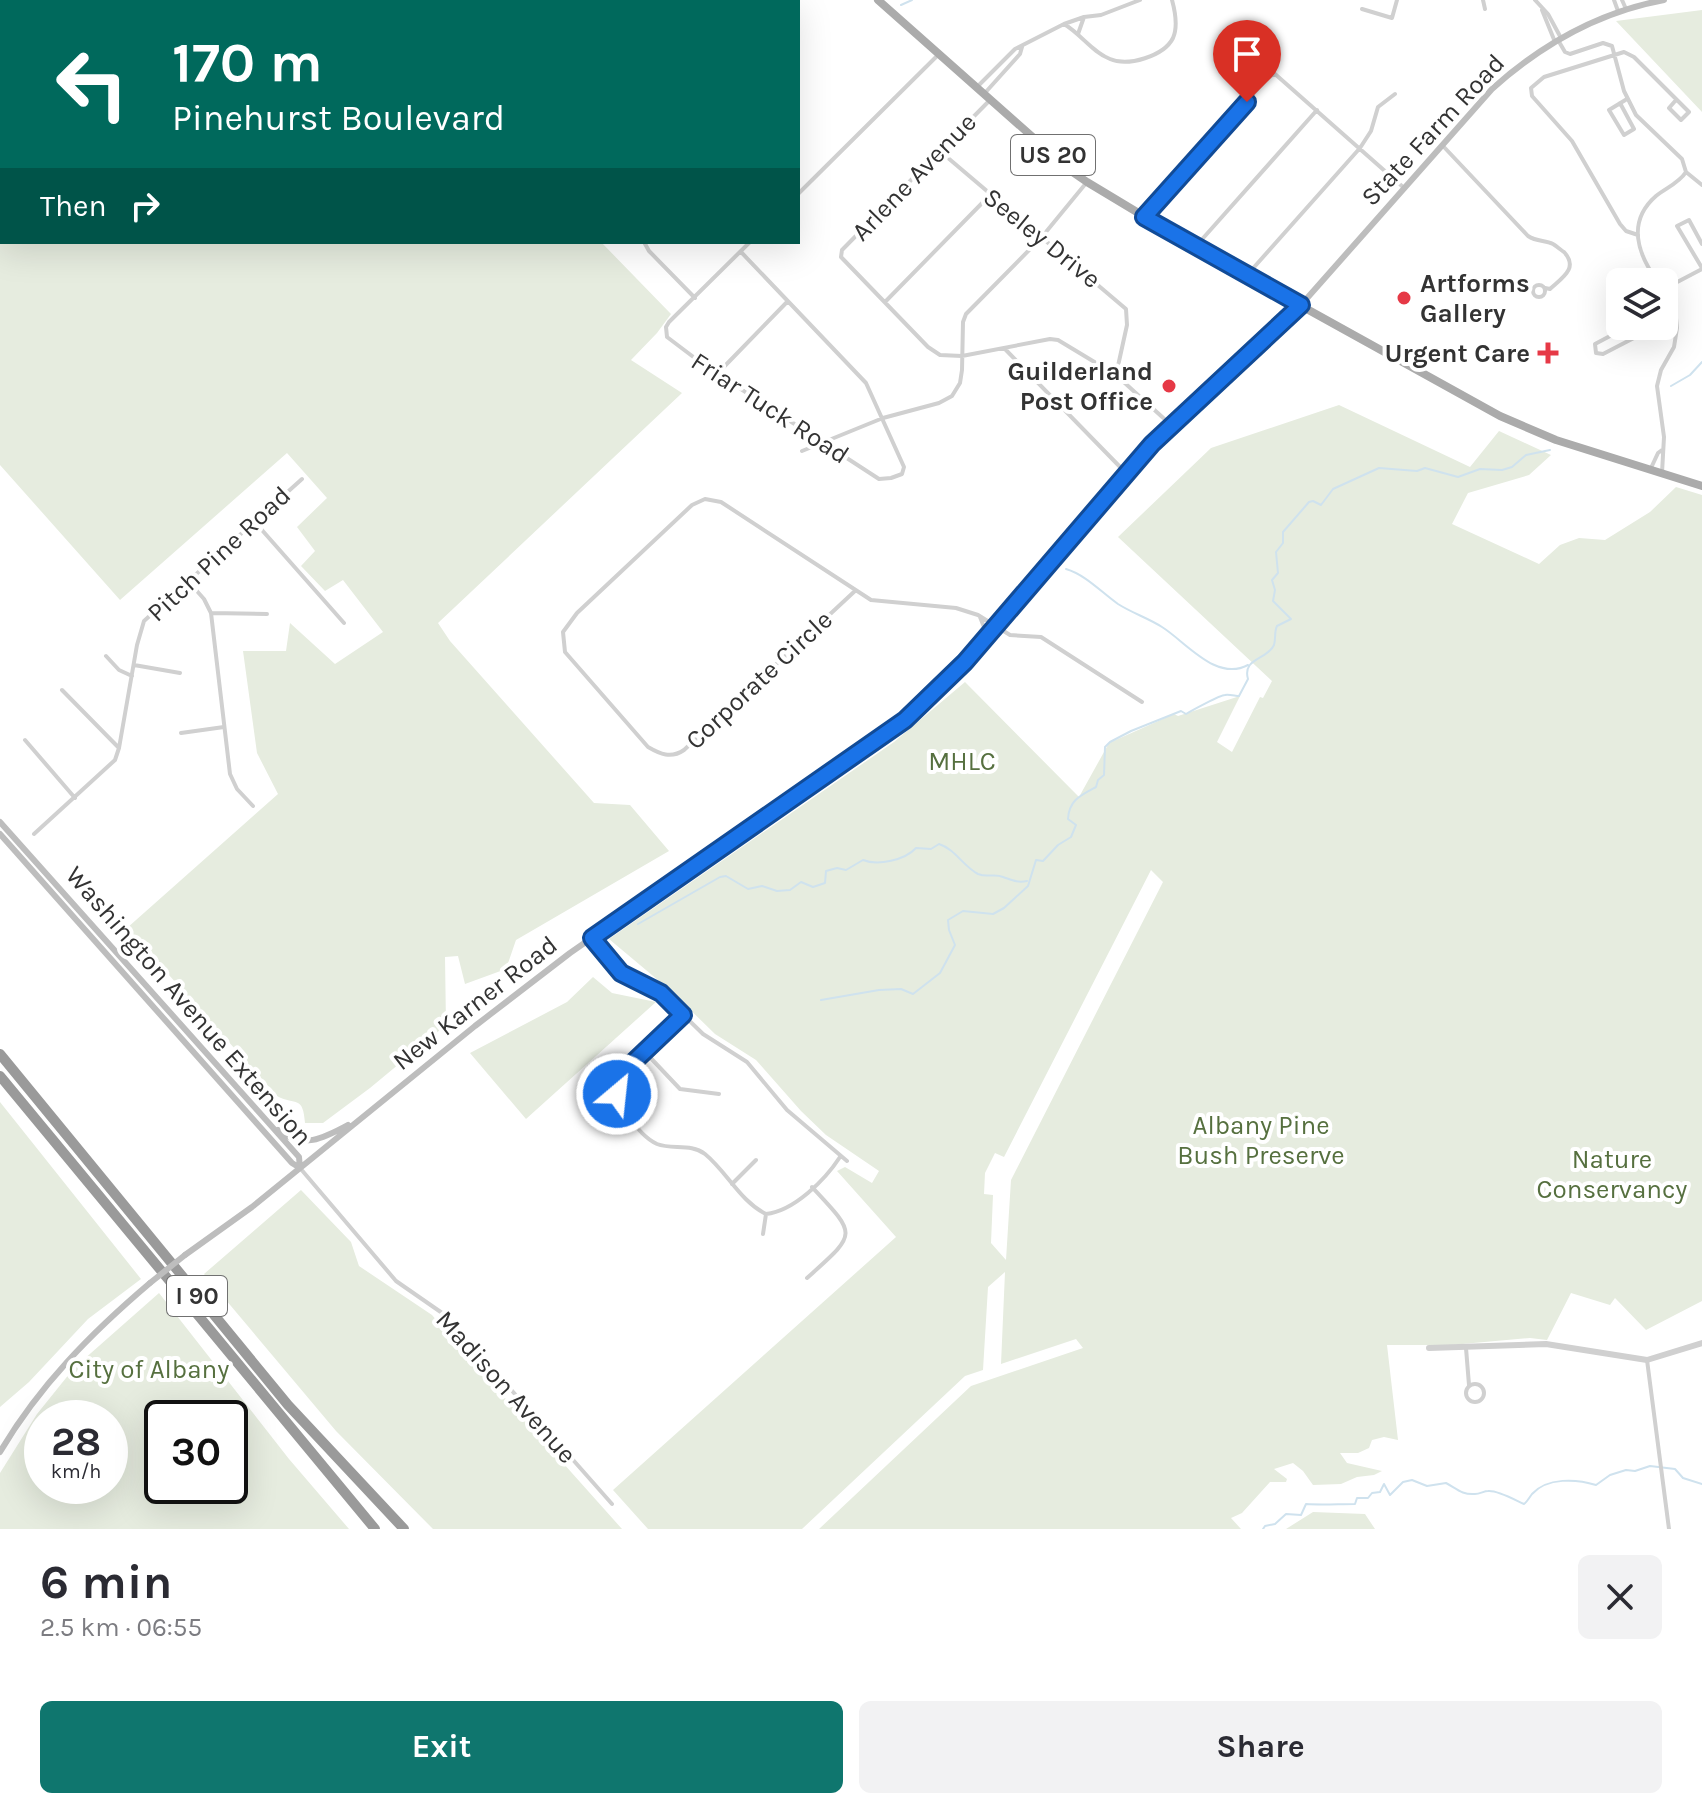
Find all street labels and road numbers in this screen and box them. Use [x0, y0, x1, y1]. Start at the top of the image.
street label: State Farm Road [1355, 48, 1511, 212]
street label: Arlene Avenue [845, 107, 983, 247]
road number: US 20 [1011, 135, 1095, 175]
street label: Seeley Drive [977, 181, 1107, 295]
street label: Friar Tuck Road [685, 346, 855, 470]
street label: Pitch Pine Road [141, 480, 297, 628]
street label: Corporate Circle [679, 604, 839, 756]
street label: Washington Avenue Extension [59, 860, 319, 1152]
street label: New Karner Road [387, 929, 563, 1077]
road number: I 90 [167, 1276, 227, 1316]
street label: Madison Avenue [429, 1304, 583, 1470]

